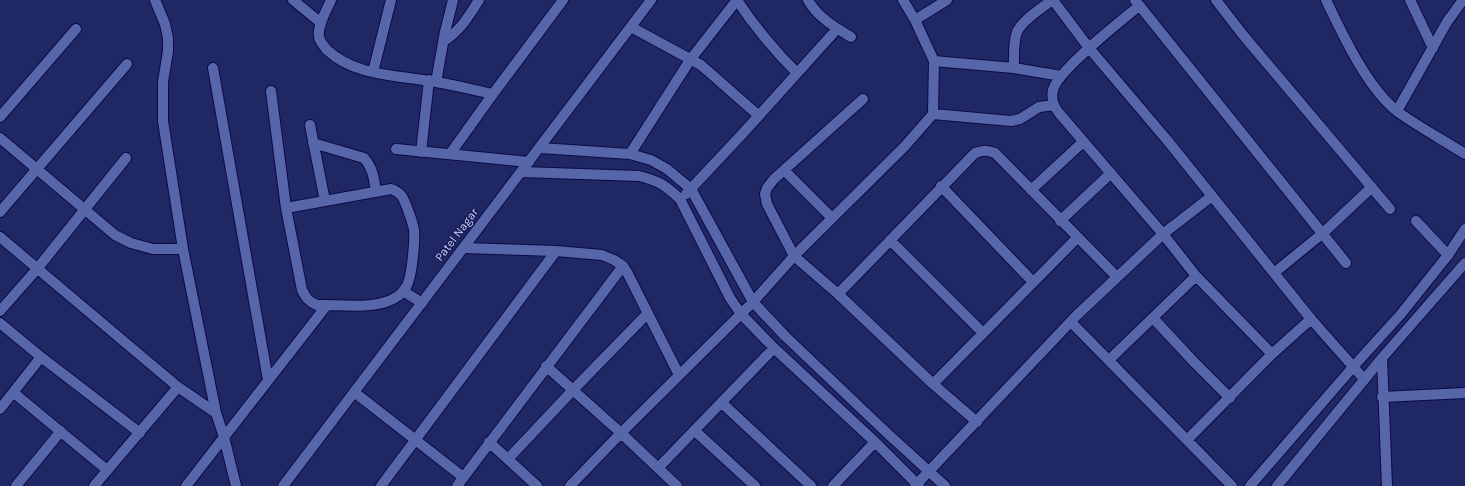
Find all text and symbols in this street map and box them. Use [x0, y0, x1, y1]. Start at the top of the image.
street label: Patel Nagar [432, 206, 482, 264]

